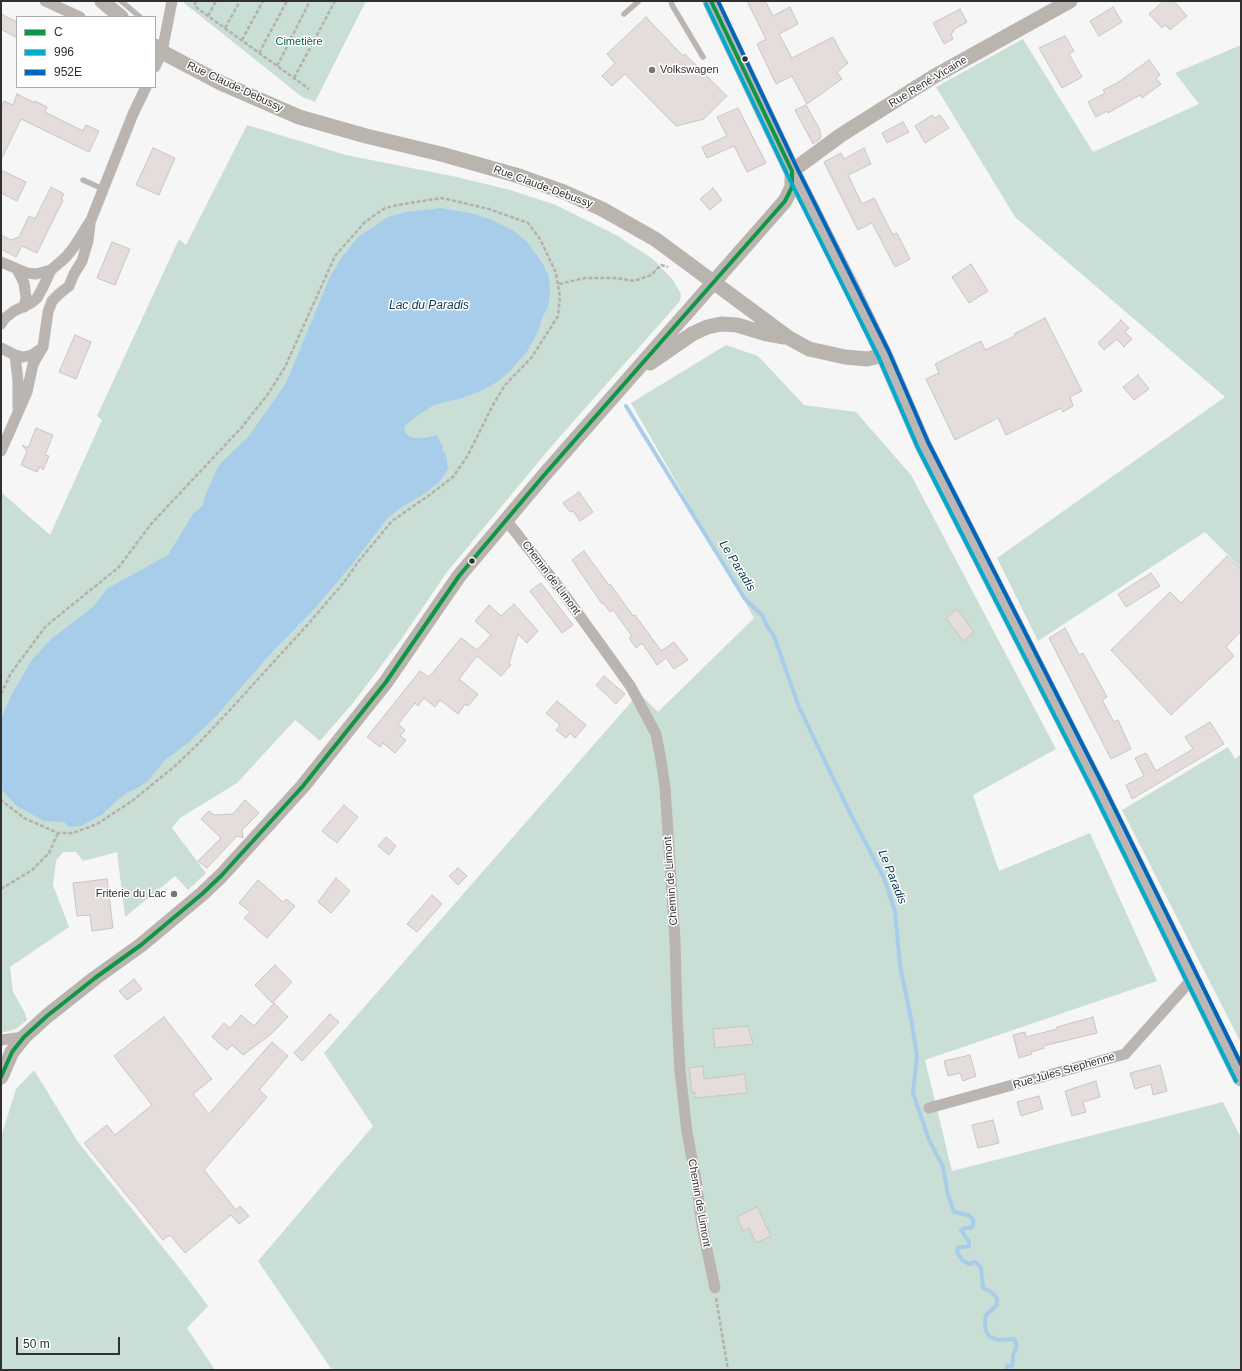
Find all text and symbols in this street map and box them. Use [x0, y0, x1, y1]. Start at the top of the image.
legend [16, 16, 156, 88]
text: C [54, 25, 63, 39]
park label: Cimetière [275, 35, 323, 49]
text: 996 [54, 45, 74, 59]
street label: Rue René-Vicaine [886, 53, 970, 111]
unlabelled marker [740, 54, 750, 64]
street label: Rue Claude-Debussy [185, 59, 285, 115]
place label: Volkswagen [660, 63, 719, 77]
text: 952E [54, 65, 82, 79]
marker: Volkswagen [647, 65, 657, 75]
street label: Rue Claude-Debussy [492, 163, 594, 211]
water label: Lac du Paradis [389, 299, 469, 313]
street label: Chemin de Limont [519, 538, 583, 618]
water label: Le Paradis [716, 538, 758, 594]
unlabelled marker [467, 556, 477, 566]
street label: Chemin de Limont [661, 836, 681, 926]
water label: Le Paradis [875, 848, 909, 906]
place label: Friterie du Lac [96, 887, 166, 901]
marker: Friterie du Lac [169, 889, 179, 899]
street label: Rue Jules Stephenne [1012, 1050, 1116, 1092]
street label: Chemin de Limont [685, 1158, 713, 1248]
scale bar [18, 1329, 122, 1355]
text: 50 m [23, 1337, 50, 1351]

